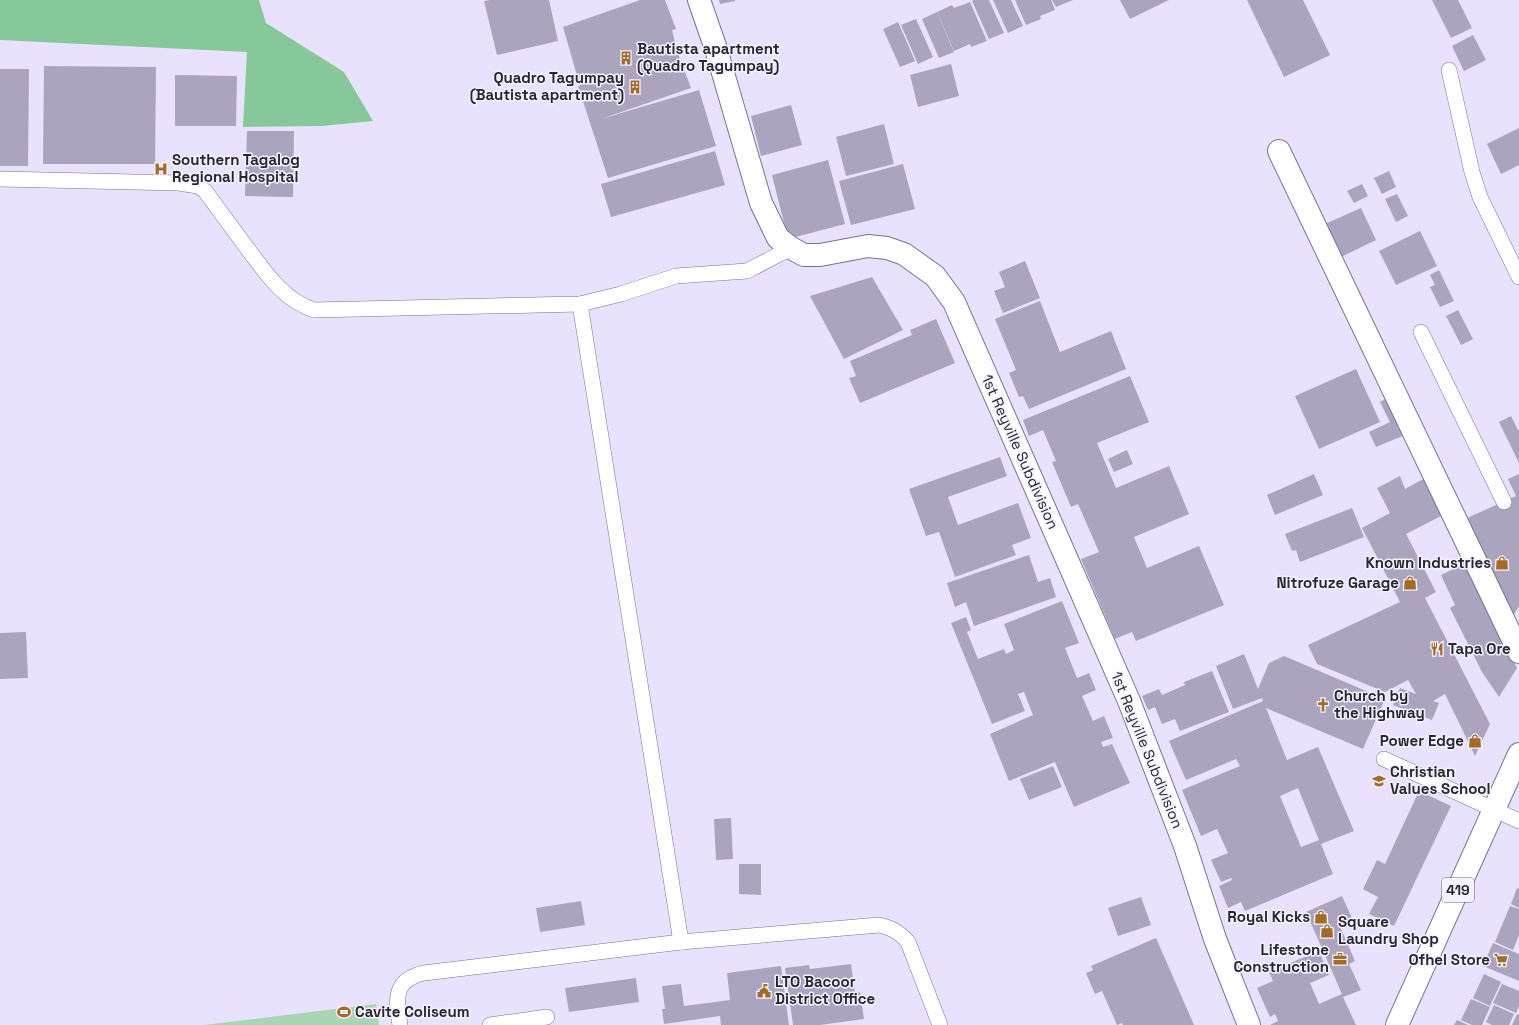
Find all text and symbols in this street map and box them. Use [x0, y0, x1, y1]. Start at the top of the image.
place label: Bautista apartment (Quadro Tagumpay) [637, 39, 780, 75]
building icon: Bautista apartment (Quadro Tagumpay) [618, 50, 634, 66]
place label: Quadro Tagumpay (Bautista apartment) [470, 68, 624, 104]
building icon: Quadro Tagumpay (Bautista apartment) [627, 79, 643, 95]
place label: Southern Tagalog Regional Hospital [172, 150, 300, 186]
hospital icon: Southern Tagalog Regional Hospital [153, 161, 169, 177]
street label: 1st Reyville Subdivision [978, 372, 1063, 532]
place label: Known Industries [1365, 553, 1491, 572]
shop icon: Known Industries [1494, 555, 1510, 571]
place label: Nitrofuze Garage [1277, 573, 1399, 592]
shop icon: Nitrofuze Garage [1402, 575, 1418, 591]
place label: Tapa Ore [1448, 639, 1511, 658]
restaurant icon: Tapa Ore [1429, 641, 1445, 657]
street label: 1st Reyville Subdivision [1107, 669, 1188, 831]
place label: Church by the Highway [1334, 686, 1425, 722]
church icon: Church by the Highway [1315, 697, 1331, 713]
place label: Power Edge [1380, 731, 1464, 750]
shop icon: Power Edge [1467, 733, 1483, 749]
place label: Christian Values School [1390, 762, 1491, 798]
school or university icon: Christian Values School [1371, 773, 1387, 789]
road number: 419 [1442, 878, 1474, 902]
place label: Royal Kicks [1227, 907, 1310, 926]
shop icon: Royal Kicks [1313, 909, 1329, 925]
place label: Square Laundry Shop [1338, 912, 1439, 948]
shop icon: Square Laundry Shop [1319, 923, 1335, 939]
place label: Lifestone Construction [1233, 940, 1329, 976]
place label: Ofhel Store [1408, 950, 1490, 969]
office icon: Lifestone Construction [1332, 951, 1348, 967]
supermarket icon: Ofhel Store [1493, 952, 1509, 968]
place label: LTO Bacoor District Office [775, 972, 876, 1008]
public building icon: LTO Bacoor District Office [756, 983, 772, 999]
place label: Cavite Coliseum [355, 1002, 470, 1021]
sports icon: Cavite Coliseum [336, 1004, 352, 1020]

